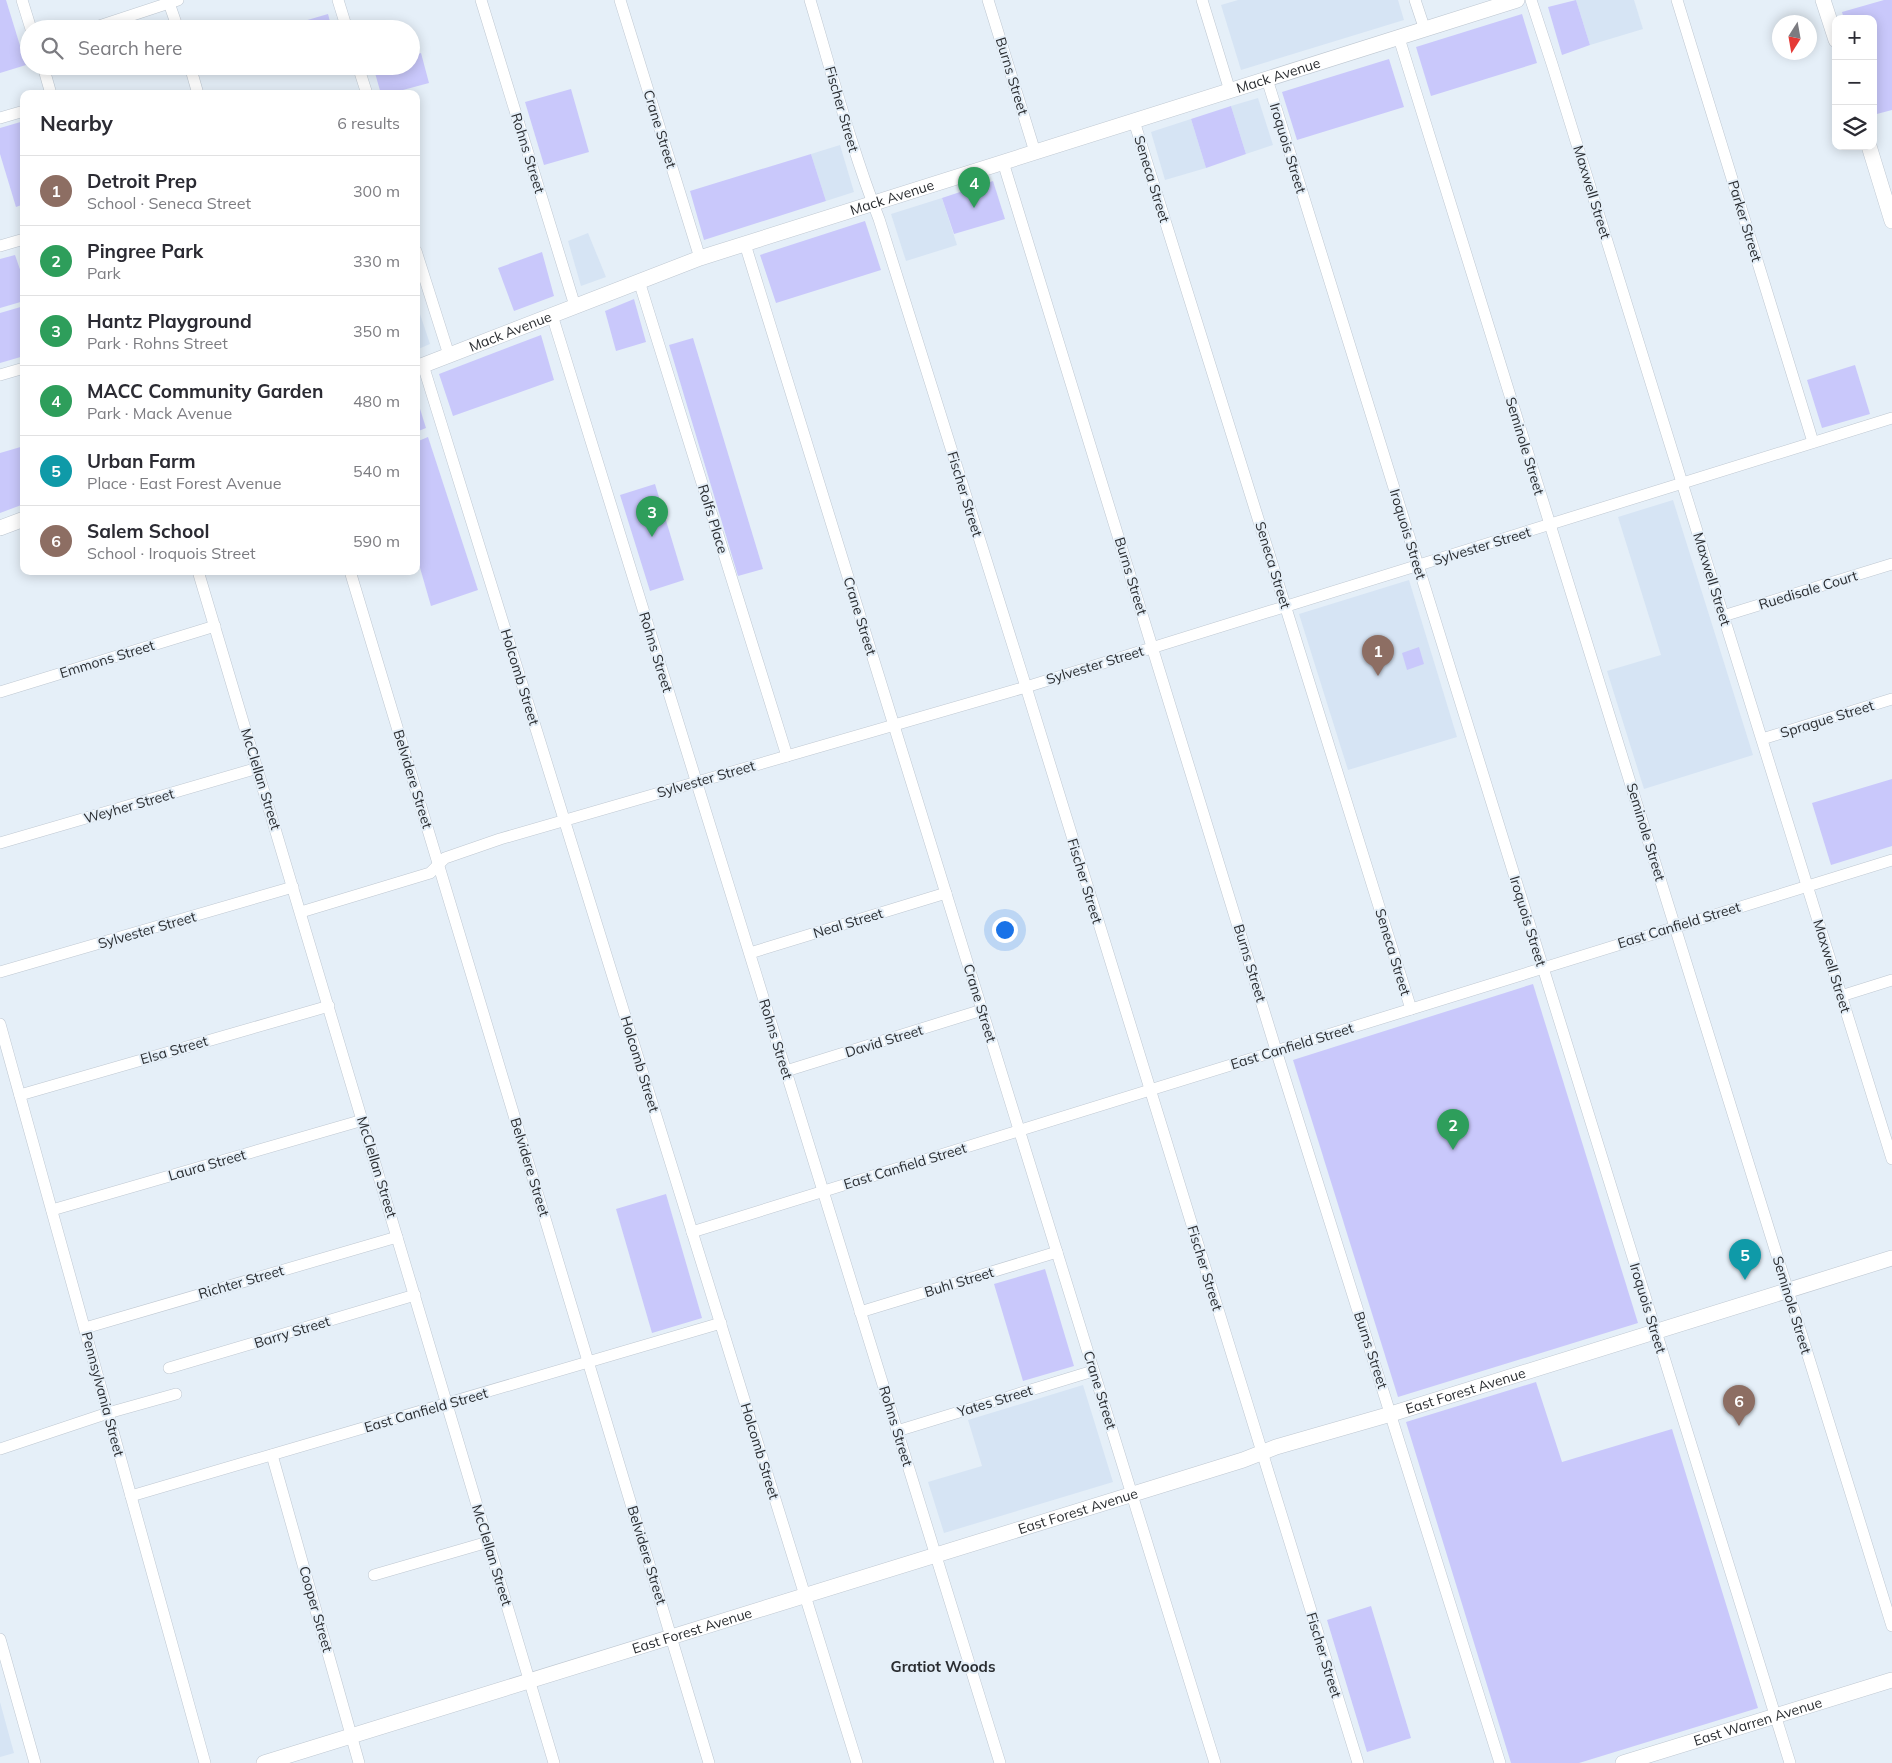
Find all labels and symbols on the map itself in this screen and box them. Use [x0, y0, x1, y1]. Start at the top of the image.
north arrow [1772, 15, 1817, 60]
street label: Burns Street [992, 35, 1032, 117]
street label: Mack Avenue [1234, 54, 1323, 97]
street label: Fischer Street [821, 64, 863, 154]
street label: Crane Street [640, 88, 681, 171]
street label: Iroquois Street [1266, 101, 1310, 196]
street label: Rohns Street [507, 111, 549, 196]
street label: Seneca Street [1130, 133, 1174, 225]
street label: Maxwell Street [1569, 143, 1615, 241]
pin: 4 [958, 167, 990, 208]
street label: Mack Avenue [848, 176, 936, 219]
street label: Parker Street [1724, 178, 1766, 264]
street label: Mack Avenue [466, 307, 554, 356]
street label: Seminole Street [1502, 395, 1548, 497]
street label: Fischer Street [943, 449, 987, 539]
street label: Rolfs Place [694, 482, 732, 556]
street label: Iroquois Street [1386, 487, 1430, 582]
pin: 3 [636, 496, 668, 537]
street label: Seneca Street [1251, 519, 1295, 611]
street label: Sylvester Street [1431, 523, 1533, 569]
street label: Maxwell Street [1689, 530, 1735, 628]
street label: Burns Street [1111, 535, 1151, 617]
street label: Ruedisale Court [1756, 566, 1860, 614]
street label: Crane Street [840, 575, 881, 658]
street label: Rohns Street [635, 610, 677, 695]
street label: Holcomb Street [497, 627, 543, 727]
pin: 1 [1362, 635, 1394, 676]
street label: Emmons Street [57, 636, 157, 682]
street label: Sylvester Street [1044, 642, 1146, 688]
street label: Sprague Street [1778, 696, 1876, 742]
street label: McClellan Street [237, 726, 285, 832]
street label: Belvidere Street [389, 727, 437, 831]
street label: Sylvester Street [655, 756, 757, 802]
street label: Seminole Street [1623, 781, 1669, 883]
street label: Weyher Street [82, 785, 176, 827]
street label: Fischer Street [1063, 836, 1107, 926]
street label: Iroquois Street [1506, 874, 1550, 969]
street label: East Canfield Street [1615, 898, 1743, 952]
street label: Neal Street [811, 904, 885, 942]
street label: Seneca Street [1371, 906, 1415, 998]
street label: Sylvester Street [96, 907, 198, 953]
your location [992, 917, 1018, 943]
street label: Maxwell Street [1809, 917, 1855, 1015]
street label: Burns Street [1230, 922, 1270, 1004]
street label: Crane Street [960, 962, 1001, 1045]
street label: Rohns Street [755, 997, 797, 1082]
street label: Holcomb Street [617, 1014, 663, 1114]
street label: East Canfield Street [1228, 1019, 1356, 1073]
street label: David Street [843, 1021, 925, 1061]
street label: Elsa Street [138, 1032, 210, 1068]
pin: 2 [1437, 1109, 1469, 1150]
street label: McClellan Street [353, 1114, 401, 1220]
street label: Belvidere Street [506, 1115, 554, 1219]
street label: East Canfield Street [841, 1139, 969, 1193]
street label: Laura Street [166, 1145, 248, 1185]
street label: Fischer Street [1183, 1223, 1227, 1313]
pin: 5 [1729, 1239, 1761, 1280]
street label: Seminole Street [1769, 1254, 1815, 1356]
street label: Richter Street [196, 1261, 286, 1303]
street label: Iroquois Street [1626, 1261, 1670, 1356]
street label: Buhl Street [922, 1263, 996, 1301]
street label: Burns Street [1350, 1309, 1392, 1391]
street label: Barry Street [252, 1312, 332, 1352]
street label: Pennsylvania Street [78, 1330, 128, 1458]
street label: Crane Street [1080, 1349, 1121, 1432]
street label: East Forest Avenue [1403, 1364, 1528, 1418]
street label: Yates Street [954, 1381, 1035, 1421]
street label: East Canfield Street [362, 1384, 490, 1436]
street label: Rohns Street [875, 1384, 917, 1469]
pin: 6 [1723, 1385, 1755, 1426]
street label: Holcomb Street [737, 1401, 783, 1501]
street label: East Forest Avenue [1016, 1484, 1140, 1538]
street label: McClellan Street [468, 1502, 516, 1608]
street label: Belvidere Street [623, 1503, 671, 1607]
street label: Cooper Street [295, 1564, 337, 1654]
street label: East Forest Avenue [630, 1604, 754, 1658]
street label: Fischer Street [1302, 1610, 1346, 1700]
district label: Gratiot Woods [891, 1657, 995, 1676]
street label: East Warren Avenue [1691, 1693, 1824, 1750]

